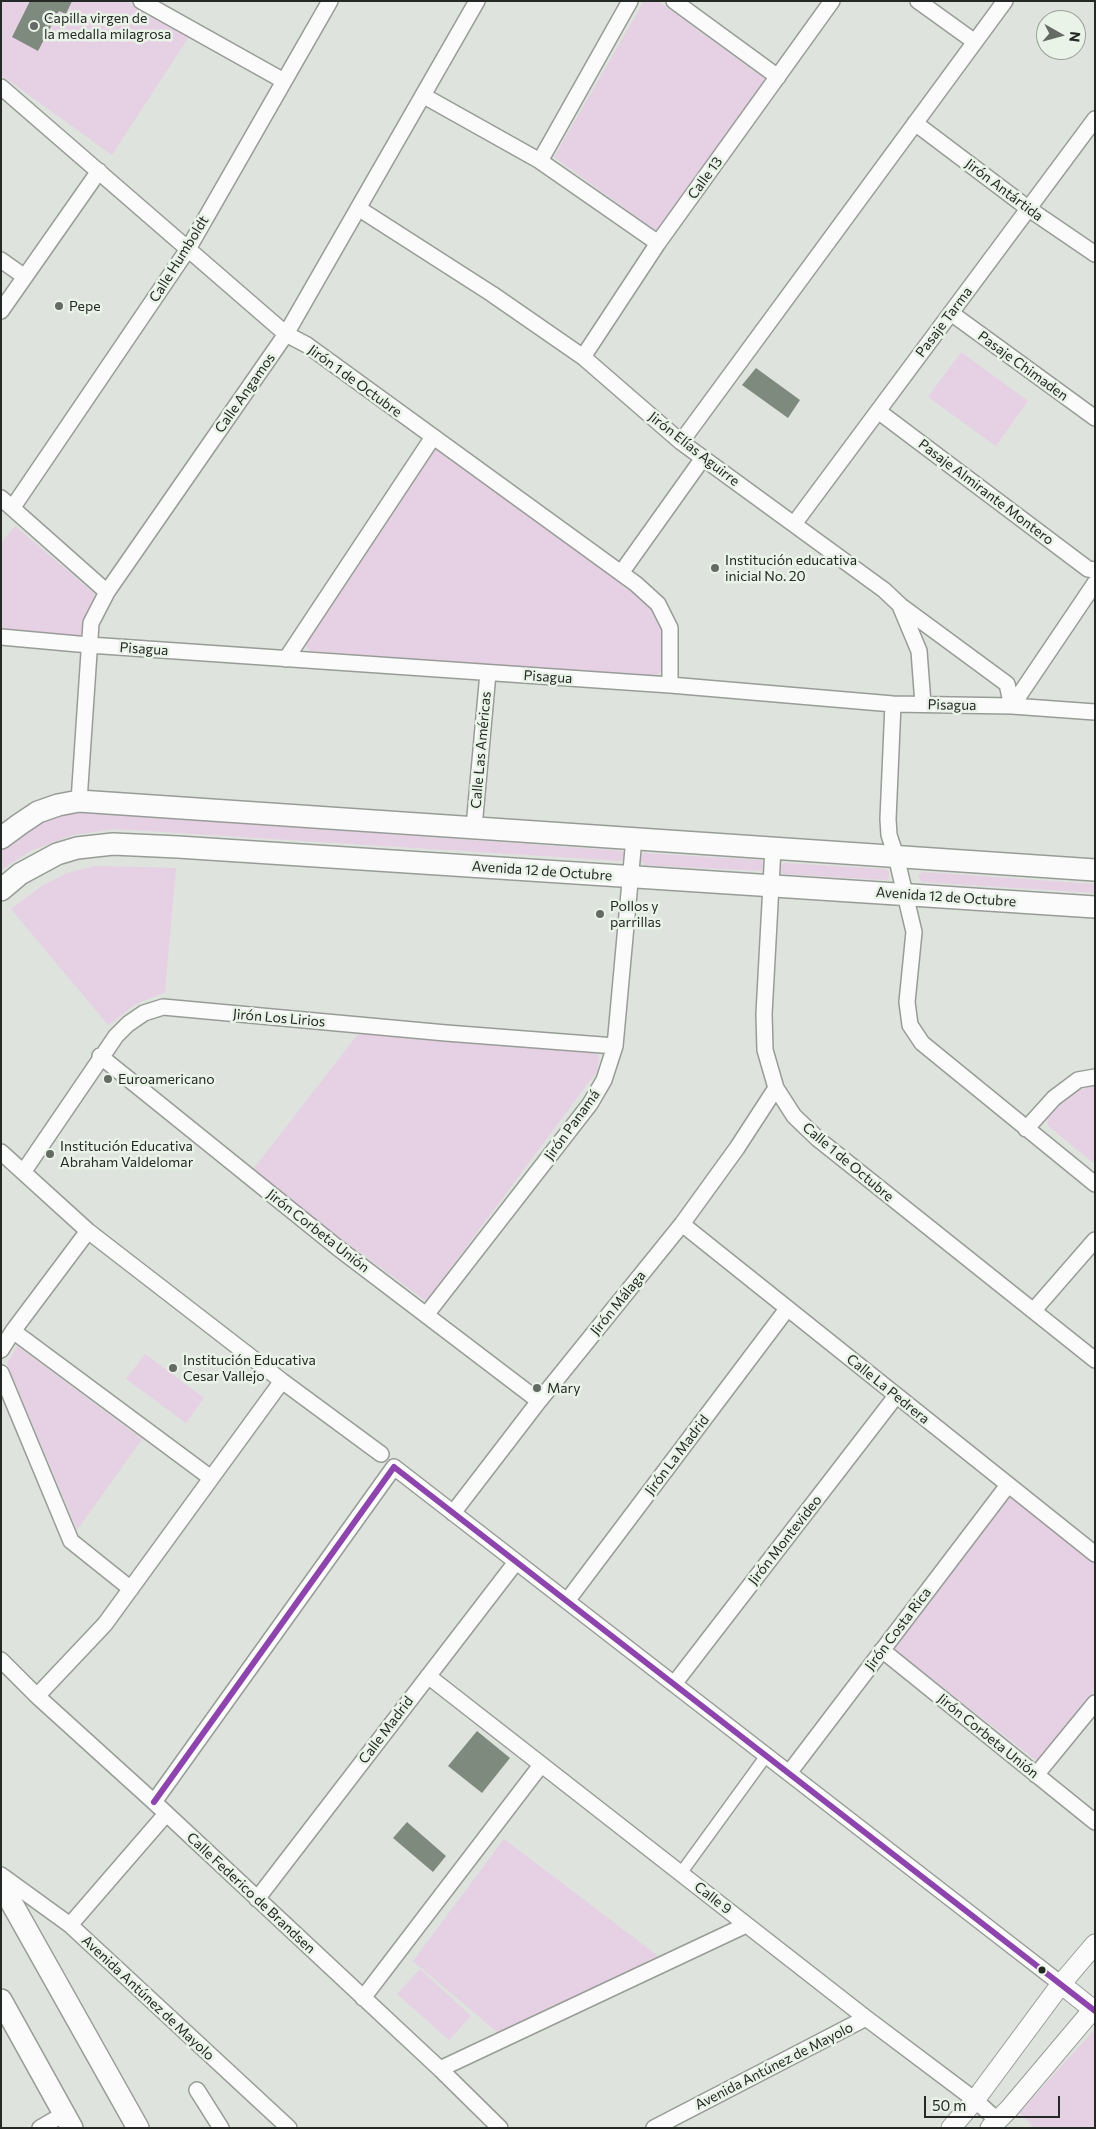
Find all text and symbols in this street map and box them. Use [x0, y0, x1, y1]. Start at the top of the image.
place label: Capilla virgen de la medalla milagrosa [44, 10, 171, 42]
north arrow [1036, 10, 1086, 60]
marker: Capilla virgen de la medalla milagrosa [28, 20, 40, 32]
text: N [1066, 31, 1084, 43]
street label: Calle 13 [684, 154, 726, 202]
street label: Jirón Antártida [962, 155, 1046, 225]
street label: Calle Humboldt [146, 213, 212, 305]
street label: Pasaje Tarma [912, 284, 976, 360]
place label: Pepe [69, 298, 101, 314]
marker: Pepe [53, 300, 65, 312]
street label: Pasaje Chimaden [975, 328, 1071, 404]
street label: Jirón 1 de Octubre [305, 341, 405, 421]
street label: Calle Angamos [211, 350, 279, 436]
street label: Jirón Elías Aguirre [645, 408, 743, 490]
street label: Pasaje Almirante Montero [915, 436, 1057, 548]
place label: Institución educativa inicial No. 20 [725, 552, 857, 584]
marker: Institución educativa inicial No. 20 [709, 562, 721, 574]
street label: Pisagua [119, 639, 169, 659]
street label: Pisagua [523, 667, 573, 687]
street label: Calle Las Américas [468, 691, 494, 809]
street label: Pisagua [927, 696, 977, 714]
street label: Avenida 12 de Octubre [471, 858, 613, 884]
street label: Avenida 12 de Octubre [875, 884, 1017, 910]
place label: Pollos y parrillas [610, 898, 661, 930]
marker: Pollos y parrillas [594, 908, 606, 920]
street label: Jirón Los Lirios [232, 1006, 326, 1030]
place label: Euroamericano [118, 1071, 215, 1087]
marker: Euroamericano [102, 1073, 114, 1085]
street label: Jirón Panamá [541, 1086, 603, 1164]
street label: Calle 1 de Octubre [799, 1119, 897, 1205]
place label: Institución Educativa Abraham Valdelomar [60, 1138, 193, 1170]
marker: Institución Educativa Abraham Valdelomar [44, 1148, 56, 1160]
street label: Jirón Corbeta Unión [264, 1186, 372, 1276]
street label: Jirón Málaga [587, 1267, 649, 1339]
street label: Calle La Pedrera [843, 1350, 933, 1428]
place label: Institución Educativa Cesar Vallejo [183, 1352, 316, 1384]
marker: Institución Educativa Cesar Vallejo [167, 1362, 179, 1374]
place label: Mary [547, 1380, 580, 1396]
marker: Mary [531, 1382, 543, 1394]
street label: Jirón La Madrid [641, 1412, 713, 1498]
street label: Jirón Montevideo [745, 1492, 825, 1588]
street label: Jirón Costa Rica [861, 1584, 935, 1674]
street label: Jirón Corbeta Unión [934, 1690, 1042, 1782]
street label: Calle Madrid [355, 1693, 417, 1767]
street label: Calle Federico de Brandsen [183, 1829, 319, 1957]
street label: Calle 9 [691, 1878, 735, 1918]
street label: Avenida Antúnez de Mayolo [78, 1932, 218, 2064]
unlabelled marker [1037, 1965, 1047, 1975]
street label: Avenida Antúnez de Mayolo [692, 2019, 856, 2113]
scale bar [926, 2086, 1062, 2118]
text: 50 m [932, 2096, 966, 2114]

